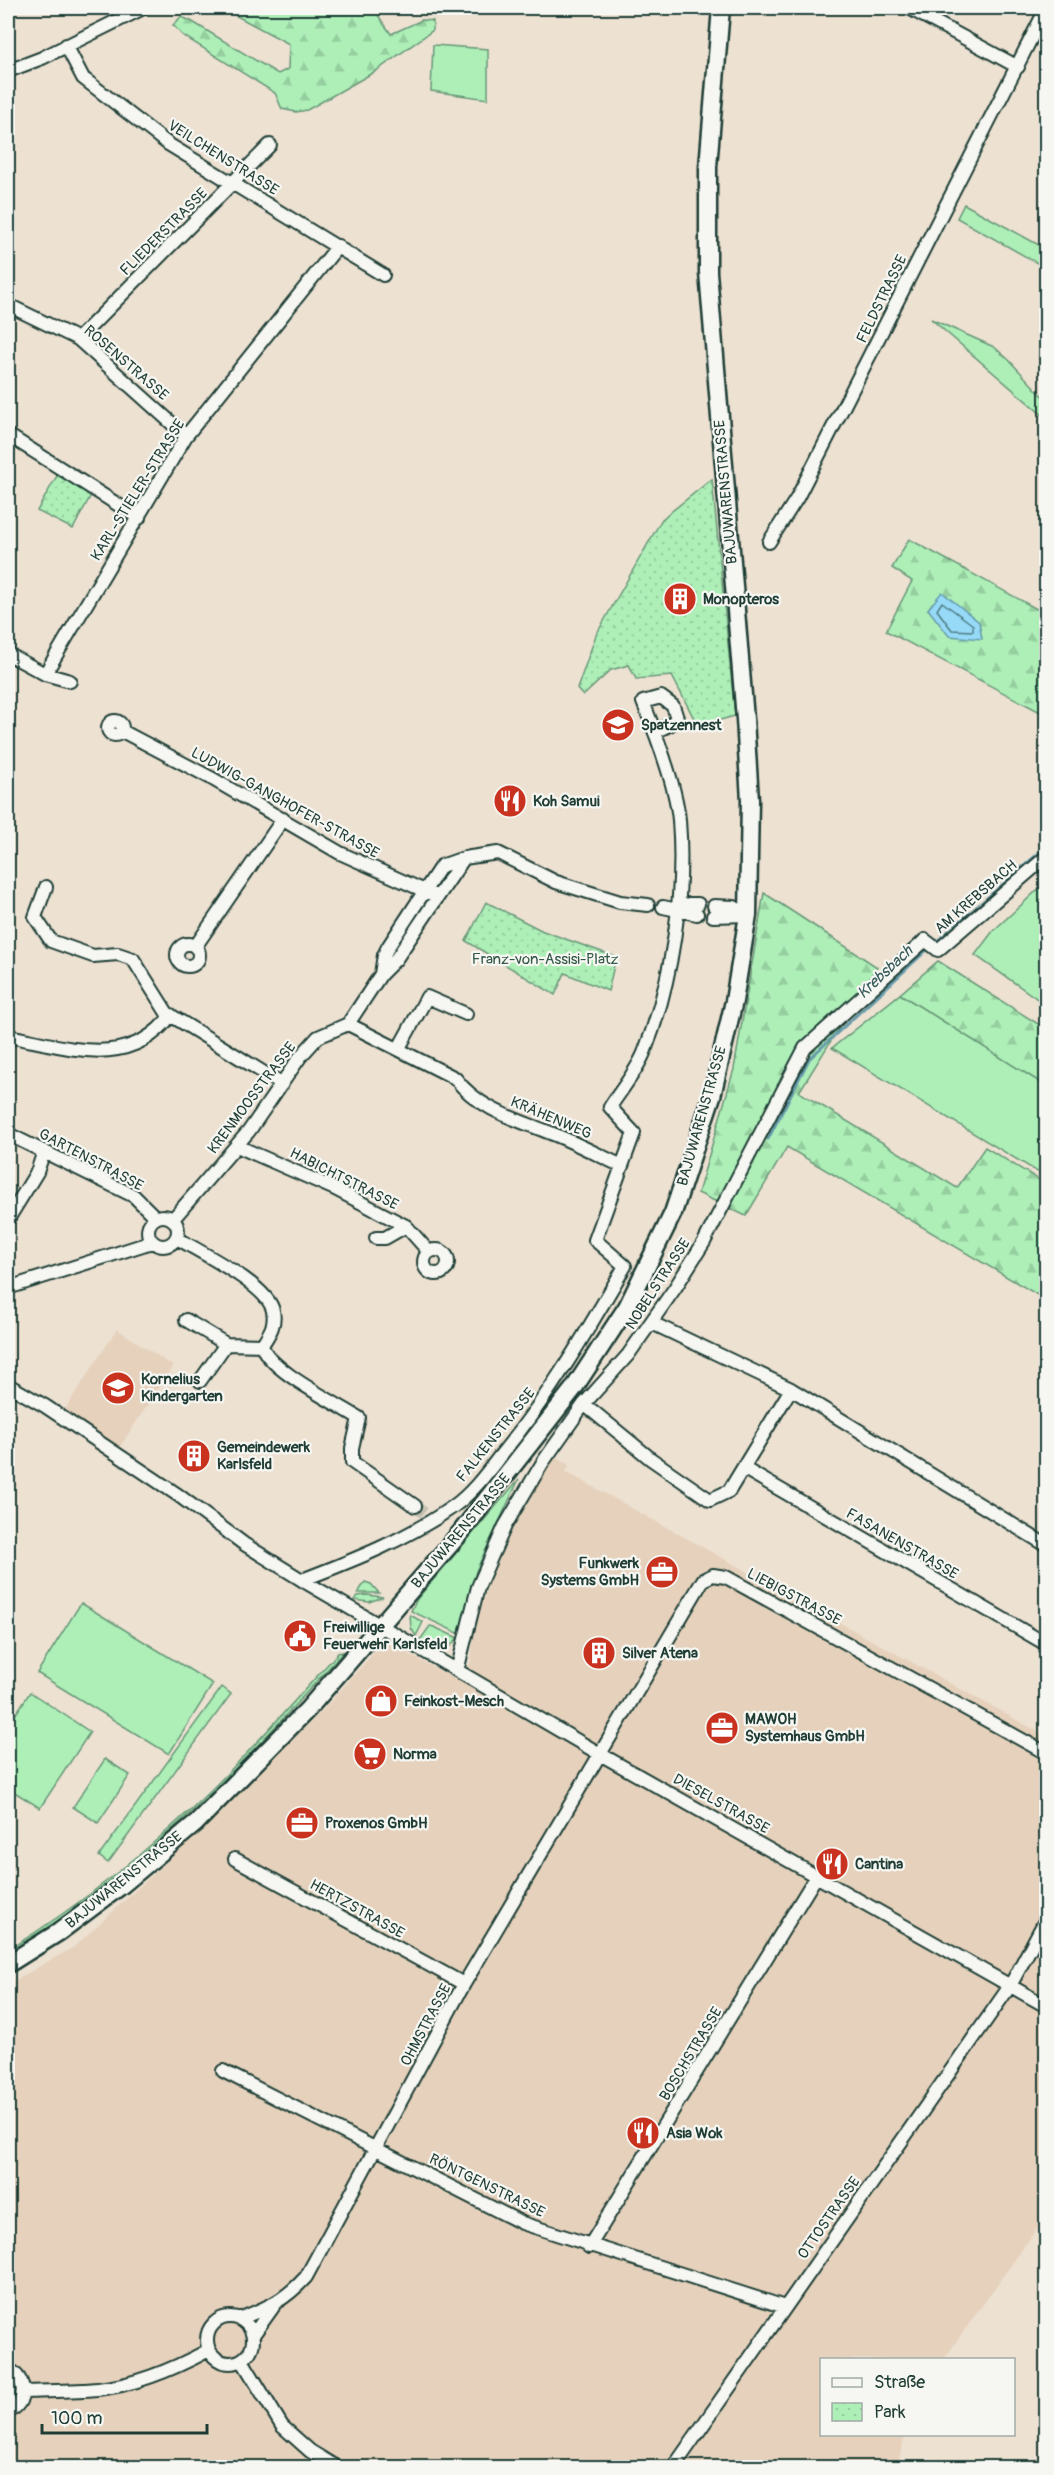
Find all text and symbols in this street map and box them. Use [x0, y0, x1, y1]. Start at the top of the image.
street label: VEILCHENSTRASSE [164, 116, 282, 200]
street label: FLIEDERSTRASSE [116, 184, 212, 280]
street label: FELDSTRASSE [853, 252, 912, 346]
street label: ROSENSTRASSE [80, 321, 172, 405]
street label: KARL-STIELER-STRASSE [87, 415, 189, 564]
street label: BAJUWARENSTRASSE [710, 419, 742, 565]
building icon: Monopteros [662, 581, 698, 617]
place label: Monopteros [703, 590, 779, 609]
school or university icon: Spatzennest [600, 707, 636, 743]
place label: Spatzennest [641, 716, 722, 735]
street label: LUDWIG-GANGHOFER-STRASSE [188, 743, 383, 863]
restaurant icon: Koh Samui [492, 783, 528, 819]
place label: Koh Samui [533, 792, 600, 811]
street label: AM KREBSBACH [931, 856, 1021, 938]
water label: Krebsbach [853, 940, 918, 1003]
park label: Franz-von-Assisi-Platz [472, 950, 619, 969]
street label: KRENMOOSSTRASSE [204, 1038, 300, 1158]
street label: BAJUWARENSTRASSE [673, 1044, 731, 1188]
street label: KRÄHENWEG [508, 1092, 594, 1144]
street label: GARTENSTRASSE [35, 1124, 147, 1196]
street label: HABICHTSTRASSE [286, 1143, 402, 1215]
street label: NOBELSTRASSE [621, 1235, 695, 1333]
school or university icon: Kornelius Kindergarten [100, 1370, 136, 1406]
place label: Kornelius Kindergarten [141, 1370, 223, 1406]
street label: FALKENSTRASSE [452, 1384, 540, 1486]
building icon: Gemeindewerk Karlsfeld [176, 1438, 212, 1474]
place label: Gemeindewerk Karlsfeld [217, 1438, 311, 1474]
street label: BAJUWARENSTRASSE [407, 1469, 515, 1593]
street label: FASANENSTRASSE [843, 1504, 962, 1584]
place label: Funkwerk Systems GmbH [541, 1554, 640, 1590]
office icon: Funkwerk Systems GmbH [644, 1554, 680, 1590]
street label: LIEBIGSTRASSE [744, 1564, 845, 1630]
public building icon: Freiwillige Feuerwehr Karlsfeld [282, 1618, 318, 1654]
place label: Freiwillige Feuerwehr Karlsfeld [323, 1618, 448, 1654]
building icon: Silver Atena [581, 1635, 617, 1671]
place label: Silver Atena [622, 1644, 698, 1663]
shop icon: Feinkost-Mesch [363, 1683, 399, 1719]
place label: Feinkost-Mesch [404, 1692, 504, 1711]
office icon: MAWOH Systemhaus GmbH [704, 1710, 740, 1746]
place label: MAWOH Systemhaus GmbH [745, 1710, 865, 1746]
supermarket icon: Norma [352, 1736, 388, 1772]
place label: Norma [393, 1745, 437, 1764]
street label: DIESELSTRASSE [669, 1770, 773, 1838]
office icon: Proxenos GmbH [284, 1805, 320, 1841]
place label: Proxenos GmbH [325, 1814, 428, 1833]
street label: BAJUWARENSTRASSE [62, 1827, 186, 1933]
restaurant icon: Cantina [814, 1846, 850, 1882]
place label: Cantina [855, 1855, 903, 1874]
street label: HERTZSTRASSE [306, 1875, 408, 1943]
street label: OHMSTRASSE [396, 1980, 456, 2069]
street label: BOSCHSTRASSE [655, 2003, 727, 2104]
restaurant icon: Asia Wok [625, 2115, 661, 2151]
place label: Asia Wok [666, 2124, 723, 2143]
street label: RÖNTGENSTRASSE [426, 2150, 548, 2222]
street label: OTTOSTRASSE [794, 2173, 865, 2263]
legend [820, 2358, 1015, 2436]
text: Straße [874, 2371, 925, 2394]
scale bar [42, 2397, 207, 2435]
text: Park [874, 2401, 906, 2424]
text: 100 m [51, 2407, 103, 2430]

